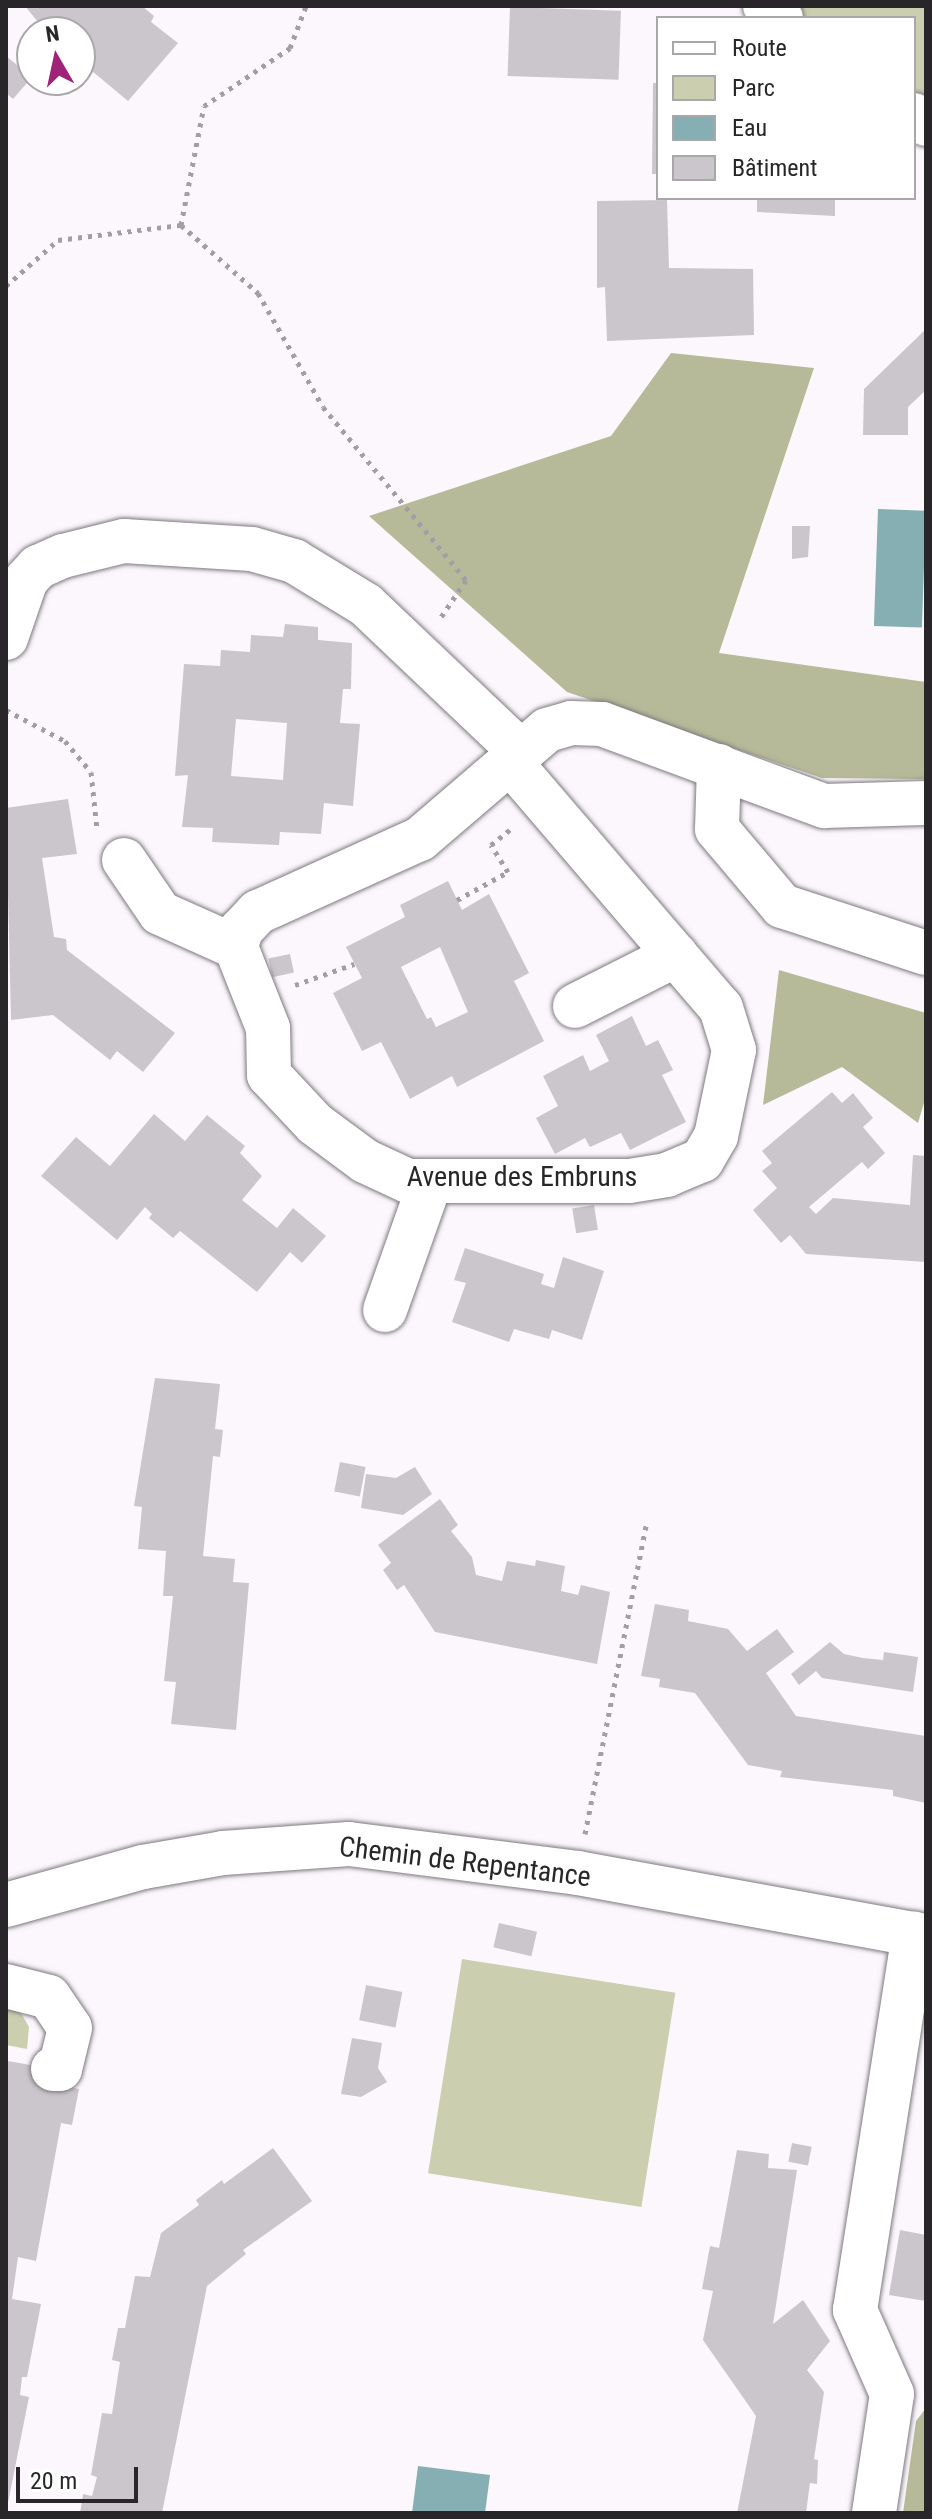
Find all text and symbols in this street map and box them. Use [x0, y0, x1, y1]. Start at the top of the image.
north arrow [16, 16, 96, 96]
legend [656, 16, 916, 200]
text: N [44, 20, 61, 47]
text: Route [732, 34, 787, 62]
text: Parc [732, 74, 775, 102]
text: Eau [732, 114, 767, 142]
text: Bâtiment [732, 154, 817, 182]
street label: Avenue des Embruns [407, 1160, 637, 1194]
street label: Chemin de Repentance [337, 1830, 593, 1894]
scale bar [20, 2451, 142, 2501]
text: 20 m [30, 2467, 77, 2495]

